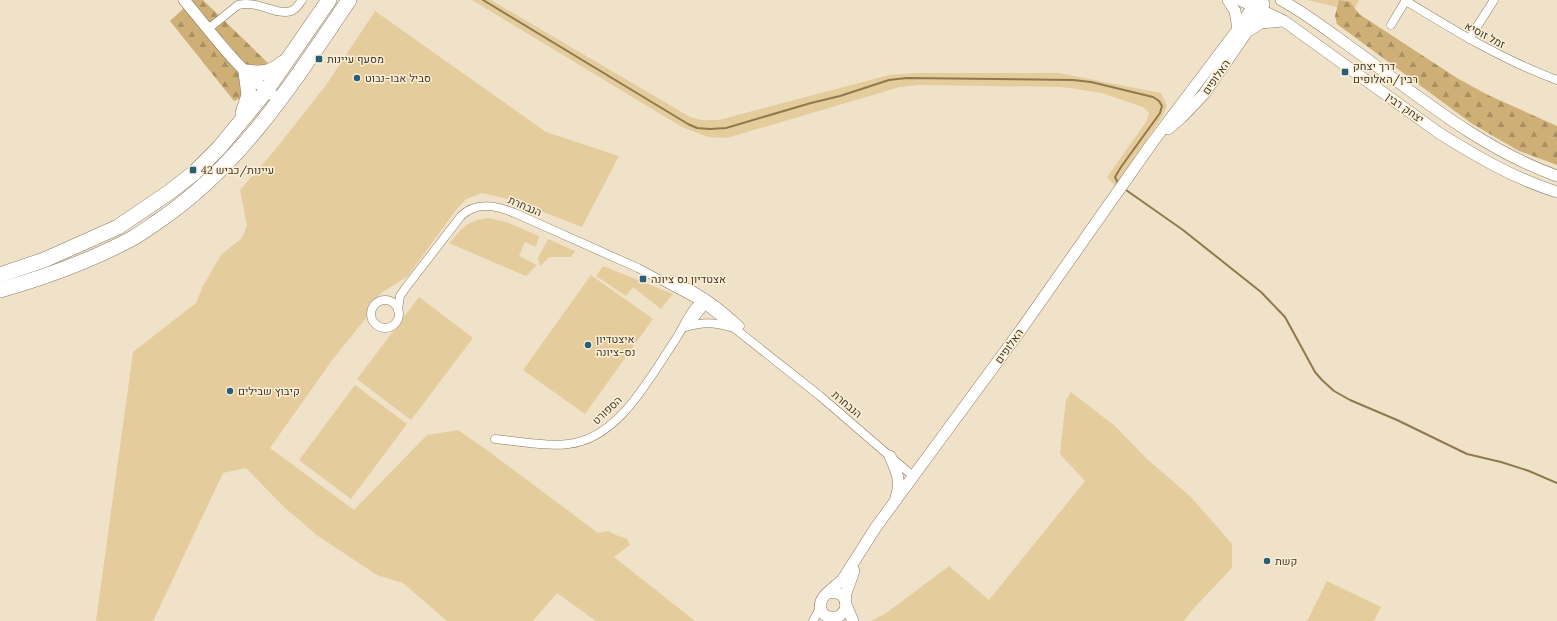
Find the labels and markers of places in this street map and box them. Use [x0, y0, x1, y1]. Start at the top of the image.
place label: מסעף עיינות [327, 52, 384, 66]
marker: מסעף עיינות [314, 54, 324, 64]
place label: דרך יצחק רבין/האלופים [1353, 59, 1418, 87]
marker: דרך יצחק רבין/האלופים [1340, 67, 1350, 77]
place label: סביל אבו-נבוט [365, 71, 431, 85]
marker: סביל אבו-נבוט [352, 73, 362, 83]
place label: עיינות/כביש 42 [201, 163, 274, 178]
marker: עיינות/כביש 42 [188, 165, 198, 175]
place label: אצטדיון נס ציונה [651, 272, 726, 286]
marker: אצטדיון נס ציונה [638, 274, 648, 284]
place label: איצטדיון נס-ציונה [596, 332, 635, 359]
marker: איצטדיון נס-ציונה [583, 340, 593, 350]
place label: קיבוץ שבילים [238, 384, 300, 398]
marker: קיבוץ שבילים [225, 386, 235, 396]
place label: קשת [1275, 554, 1297, 568]
marker: קשת [1262, 556, 1272, 566]

